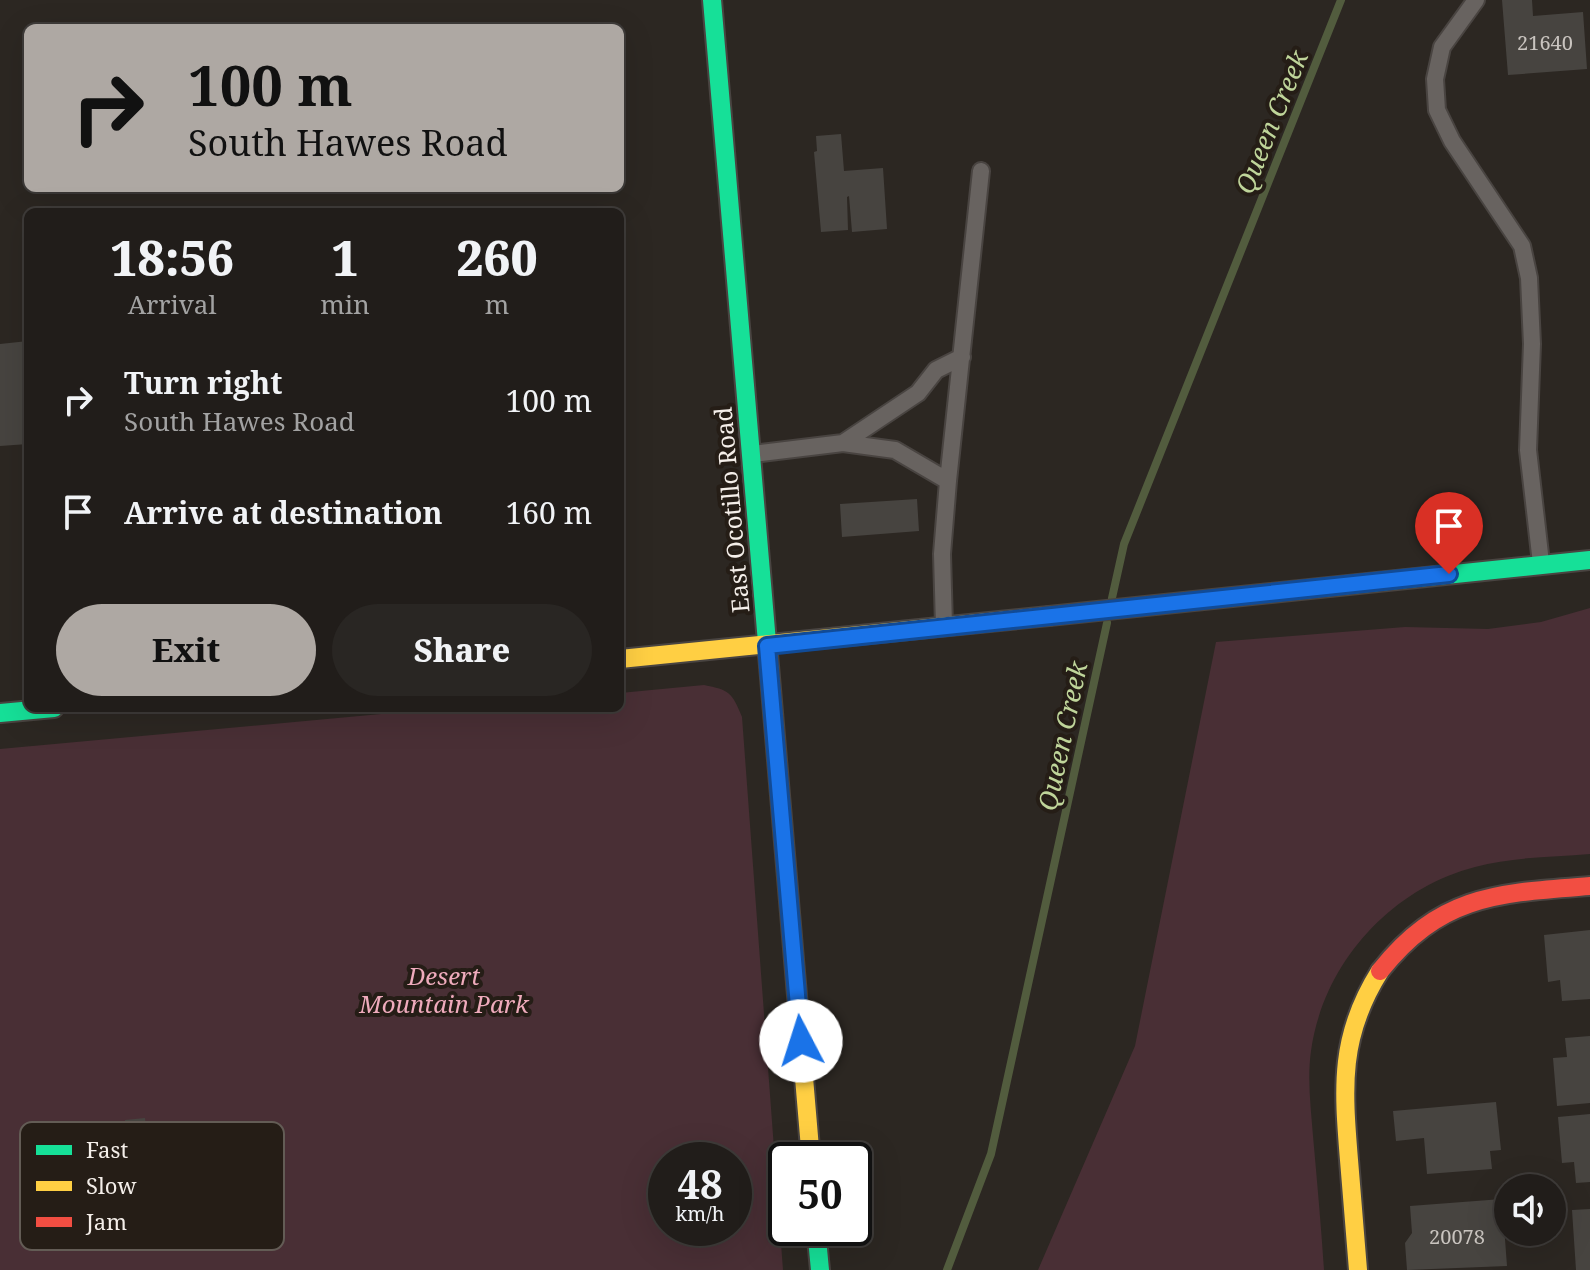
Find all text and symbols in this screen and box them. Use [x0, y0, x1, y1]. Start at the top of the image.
house number: 21640 [1517, 29, 1573, 56]
water label: Queen Creek [1226, 44, 1316, 199]
text: 100 m [188, 46, 353, 122]
icon: right [56, 56, 160, 160]
text: South Hawes Road [188, 118, 508, 167]
text: 18:56 [110, 225, 234, 290]
text: 1 [331, 225, 359, 290]
text: 260 [456, 225, 538, 290]
text: Arrival [128, 286, 217, 322]
text: min [320, 286, 370, 322]
text: m [485, 286, 509, 322]
text: Turn right [124, 362, 282, 403]
icon: right [56, 378, 100, 422]
text: 100 m [506, 380, 592, 421]
text: South Hawes Road [124, 403, 355, 439]
street label: East Ocotillo Road [706, 406, 756, 614]
icon: arrive [56, 490, 100, 534]
text: Arrive at destination [124, 492, 443, 533]
text: 160 m [506, 492, 592, 533]
pin [1415, 492, 1483, 574]
icon: arrive [1427, 504, 1471, 548]
button: Exit [56, 604, 316, 696]
button: Share [332, 604, 592, 696]
water label: Queen Creek [1029, 657, 1096, 814]
park label: Desert Mountain Park [358, 959, 530, 1020]
position arrow [759, 999, 843, 1083]
legend [20, 1122, 284, 1250]
text: Fast [86, 1134, 128, 1164]
speed limit sign: 50 [768, 1142, 872, 1246]
text: 48 [677, 1156, 723, 1211]
text: Slow [86, 1170, 136, 1200]
map controls [1494, 1174, 1566, 1246]
button: sound [1494, 1174, 1566, 1246]
text: km/h [675, 1200, 725, 1227]
text: Jam [85, 1206, 127, 1236]
house number: 20078 [1429, 1223, 1485, 1250]

